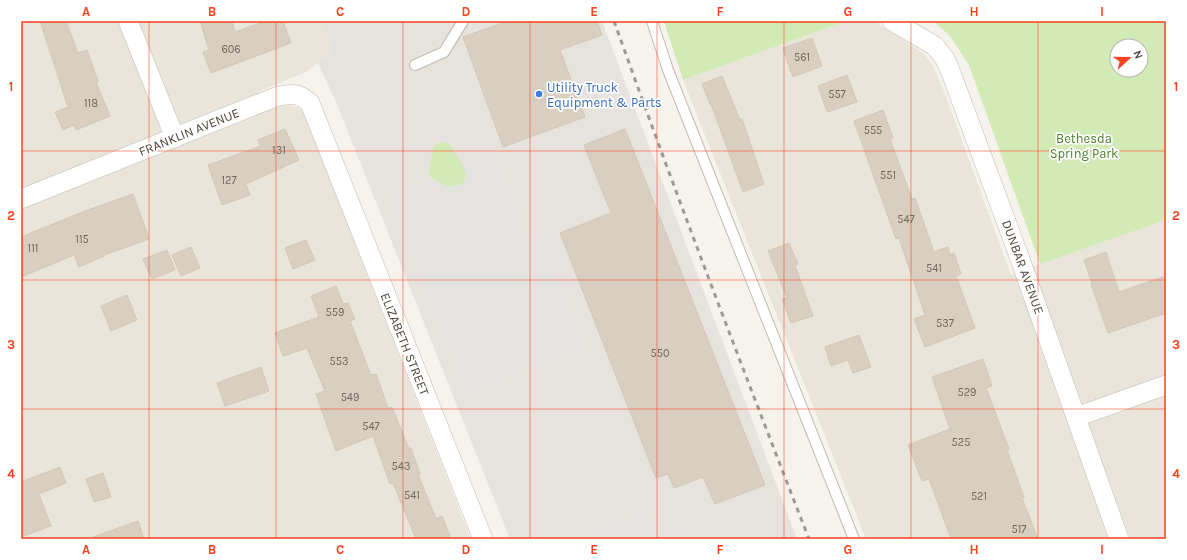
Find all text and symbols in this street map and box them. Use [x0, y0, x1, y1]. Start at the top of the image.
text: A [82, 4, 90, 19]
text: B [208, 4, 216, 19]
text: C [336, 4, 344, 19]
text: D [462, 4, 471, 19]
text: E [590, 4, 598, 19]
text: F [716, 4, 724, 19]
text: G [844, 4, 852, 19]
text: H [969, 4, 979, 19]
text: I [1100, 4, 1104, 19]
north arrow [1109, 38, 1149, 78]
house number: 606 [221, 43, 241, 56]
text: N [1130, 49, 1145, 61]
house number: 561 [794, 51, 810, 64]
text: 1 [9, 79, 13, 94]
text: 1 [1174, 79, 1178, 94]
place label: Utility Truck Equipment & Parts [547, 80, 662, 111]
house number: 557 [828, 88, 846, 101]
marker: Utility Truck Equipment & Parts [534, 89, 544, 99]
house number: 118 [84, 97, 98, 110]
street label: FRANKLIN AVENUE [137, 105, 241, 159]
house number: 555 [864, 124, 882, 137]
park label: Bethesda Spring Park [1050, 131, 1118, 161]
house number: 131 [272, 144, 286, 157]
house number: 551 [880, 169, 896, 182]
house number: 127 [221, 174, 237, 187]
text: 2 [7, 208, 15, 223]
text: 2 [1172, 208, 1180, 223]
house number: 547 [897, 213, 915, 226]
street label: DUNBAR AVENUE [999, 218, 1047, 316]
house number: 115 [75, 233, 89, 246]
house number: 111 [28, 242, 38, 255]
house number: 541 [926, 262, 942, 275]
street label: ELIZABETH STREET [378, 291, 433, 398]
house number: 559 [326, 306, 344, 319]
house number: 537 [936, 317, 954, 330]
text: 3 [7, 337, 15, 352]
text: 3 [1172, 337, 1180, 352]
house number: 550 [651, 347, 669, 360]
house number: 553 [330, 355, 348, 368]
house number: 529 [958, 386, 976, 399]
house number: 549 [341, 391, 359, 404]
house number: 547 [362, 420, 380, 433]
house number: 525 [952, 436, 970, 449]
house number: 543 [392, 460, 410, 473]
text: 4 [7, 466, 15, 481]
text: 4 [1172, 466, 1180, 481]
house number: 541 [404, 489, 420, 502]
house number: 521 [971, 490, 987, 503]
house number: 517 [1011, 523, 1027, 536]
text: A [82, 542, 90, 557]
text: B [208, 542, 216, 557]
text: C [336, 542, 344, 557]
text: D [462, 542, 471, 557]
text: E [590, 542, 598, 557]
text: F [716, 542, 724, 557]
text: G [844, 542, 852, 557]
text: H [969, 542, 979, 557]
text: I [1100, 542, 1104, 557]

